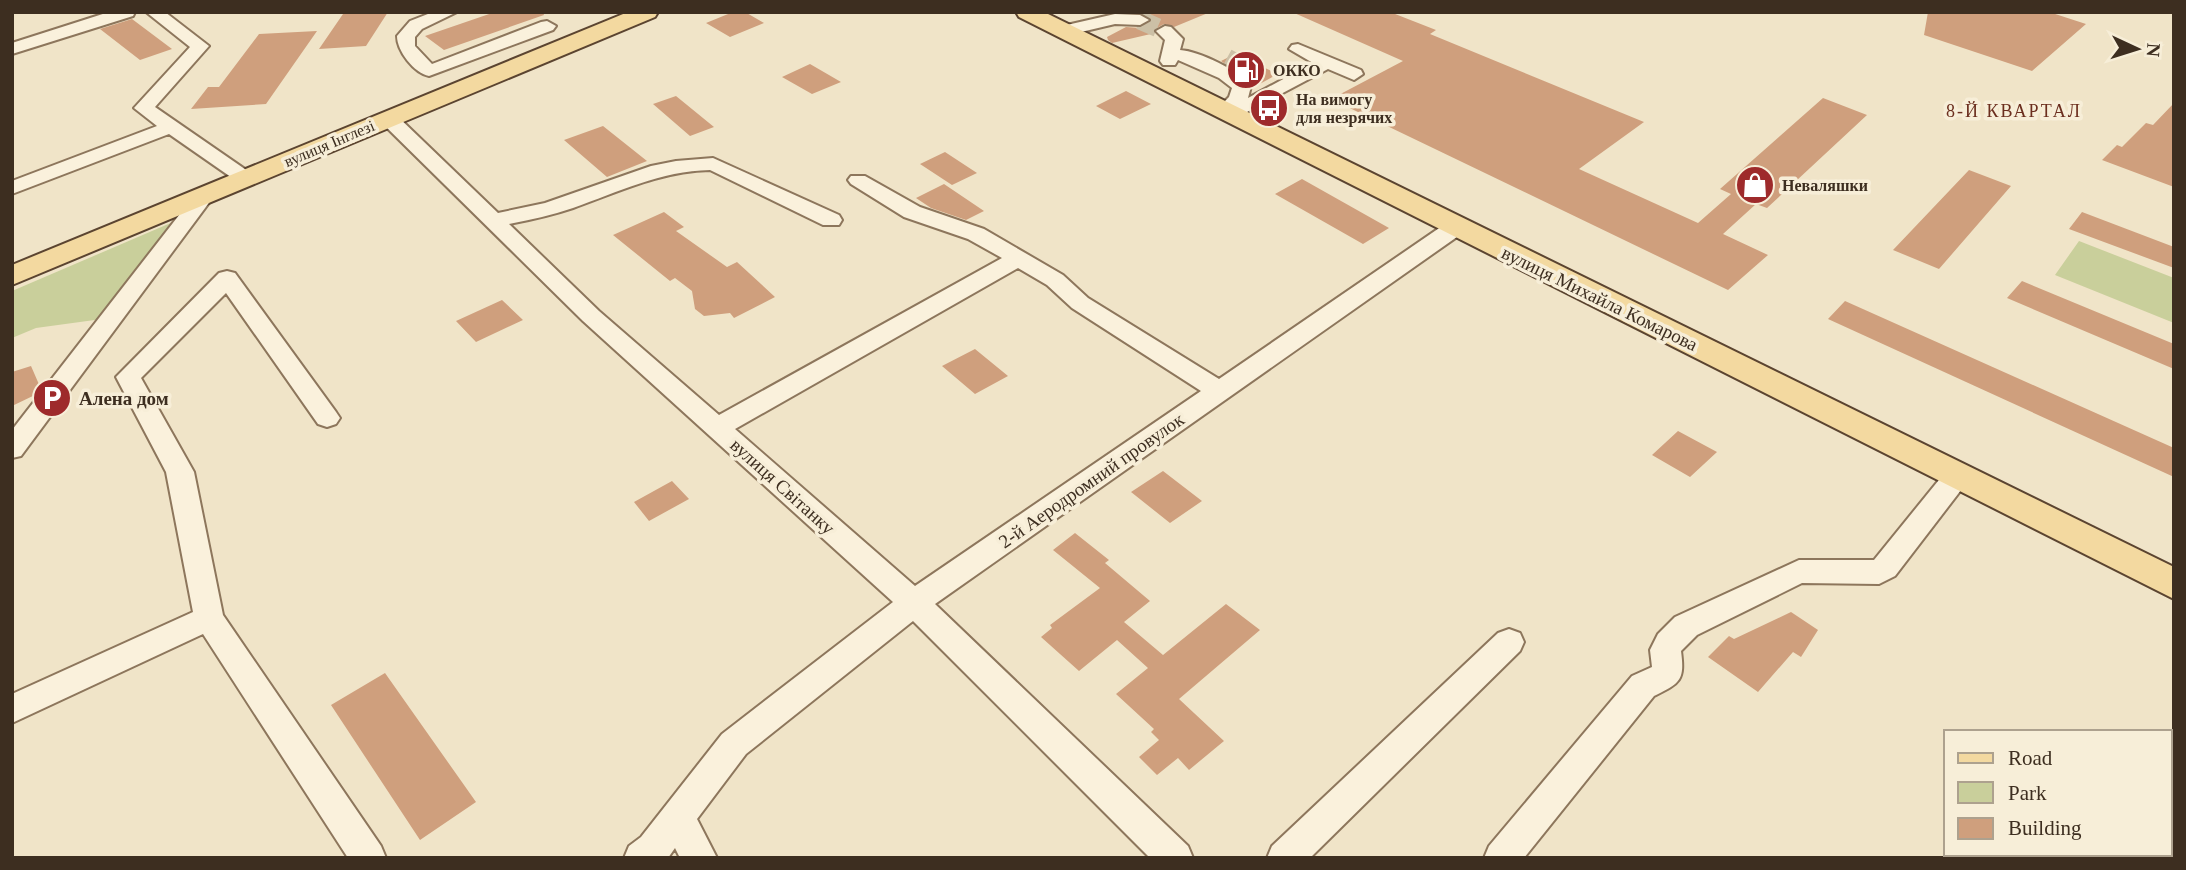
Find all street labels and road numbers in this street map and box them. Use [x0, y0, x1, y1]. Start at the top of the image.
street label: вулиця Інглезі [281, 117, 378, 171]
street label: вулиця Михайла Комарова [1498, 242, 1702, 355]
street label: 2-й Аеродромний провулок [995, 408, 1188, 552]
street label: вулиця Світанку [726, 434, 839, 539]

